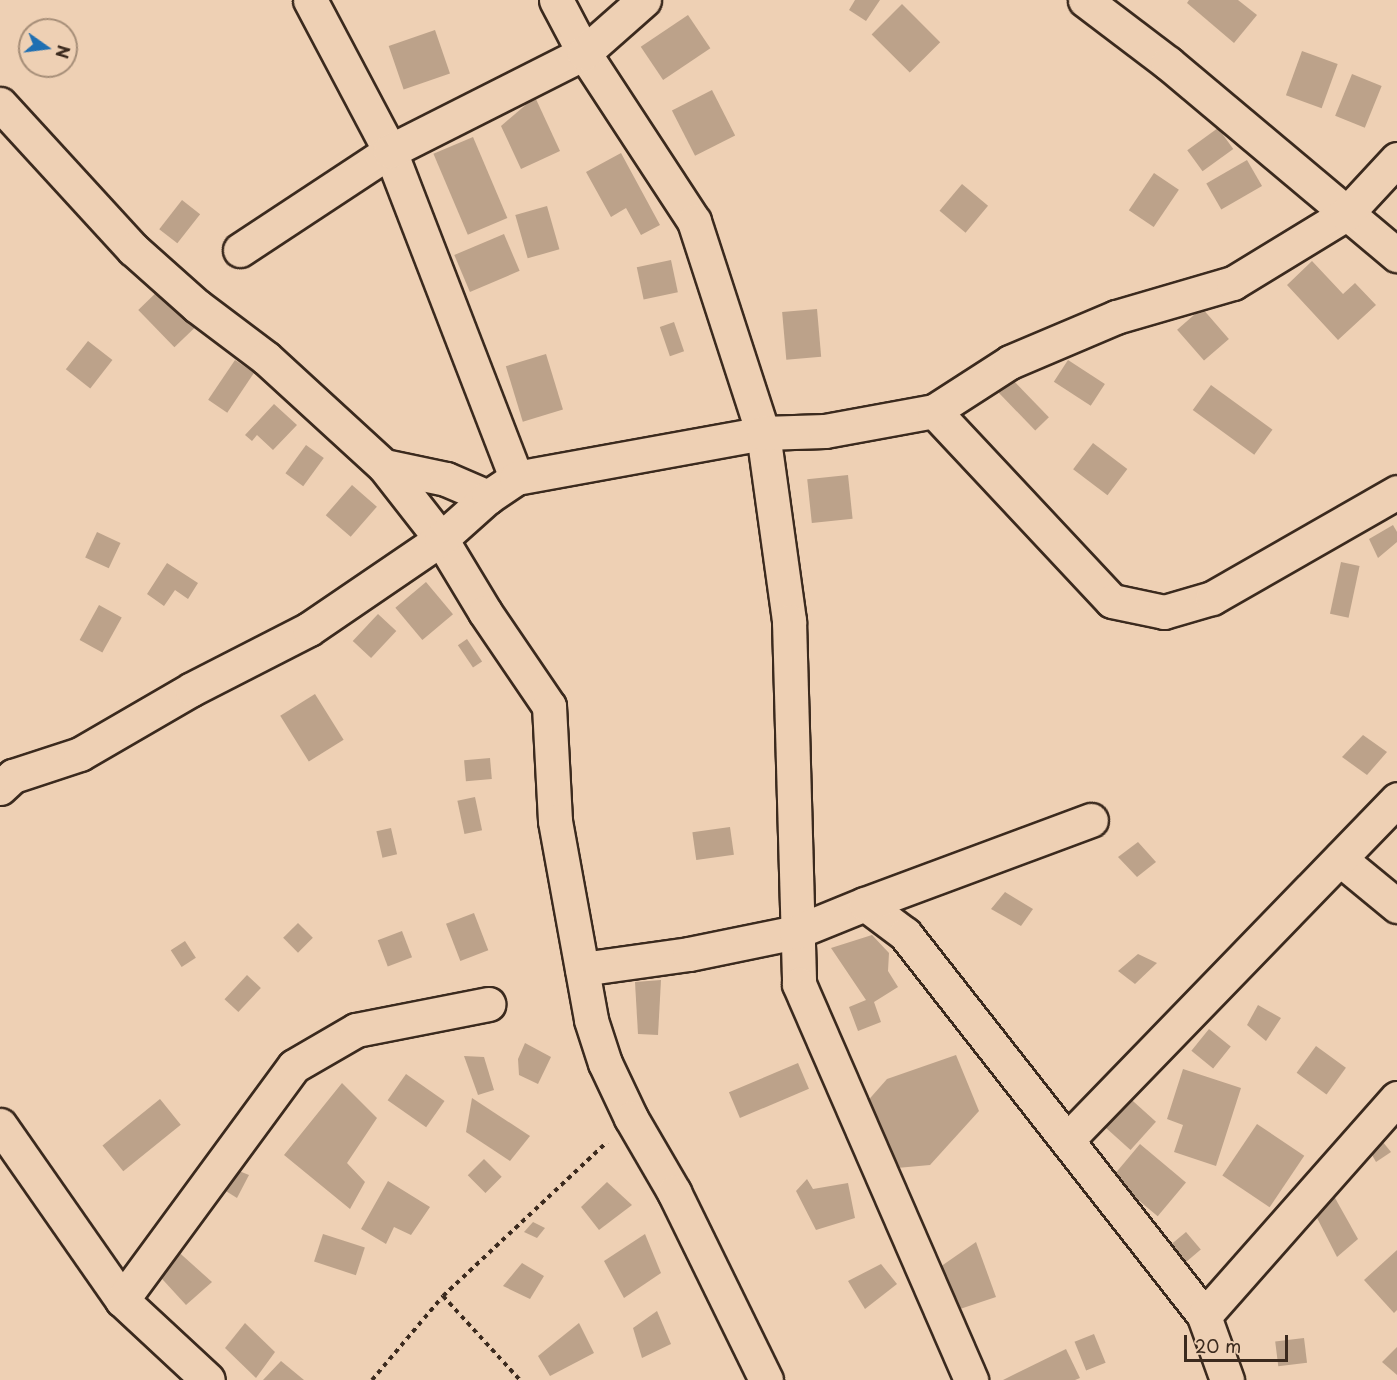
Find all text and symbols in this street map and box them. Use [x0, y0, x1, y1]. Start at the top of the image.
north arrow [18, 18, 78, 78]
text: N [50, 43, 77, 61]
scale bar [1187, 1323, 1290, 1361]
text: 20 m [1195, 1332, 1241, 1359]

